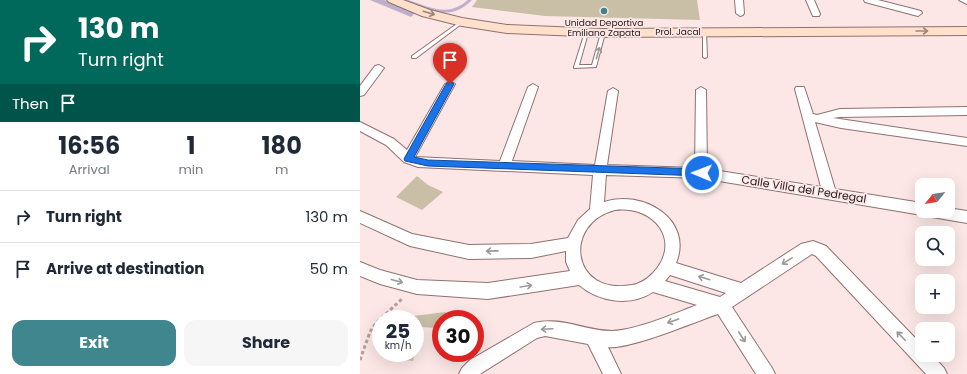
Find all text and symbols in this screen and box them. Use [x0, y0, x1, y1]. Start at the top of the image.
marker: Unidad Deportiva Emiliano Zapata [599, 6, 609, 16]
text: 130 m [78, 9, 159, 48]
one-way arrow [423, 10, 436, 17]
icon: right [12, 16, 64, 68]
place label: Unidad Deportiva Emiliano Zapata [565, 17, 643, 39]
street label: Prol. Jacal [655, 26, 701, 38]
one-way arrow [915, 27, 928, 35]
pin [433, 43, 467, 84]
text: Turn right [78, 47, 164, 72]
one-way arrow [595, 47, 602, 60]
icon: arrive [439, 49, 461, 71]
icon: arrive [57, 92, 79, 114]
text: Then [12, 93, 49, 114]
text: 16:56 [58, 129, 120, 162]
text: 1 [186, 129, 195, 162]
text: 180 [262, 129, 302, 162]
position arrow [681, 152, 723, 194]
text: Arrival [69, 160, 110, 179]
text: min [178, 160, 203, 179]
text: m [275, 160, 288, 179]
street label: Calle Villa del Pedregal [740, 171, 868, 207]
north arrow [915, 178, 955, 218]
map controls [915, 178, 955, 362]
icon: right [12, 206, 34, 228]
text: Turn right [46, 206, 122, 227]
text: 130 m [305, 206, 348, 227]
button: search [915, 226, 955, 266]
one-way arrow [486, 247, 499, 255]
one-way arrow [782, 257, 793, 265]
icon: arrive [12, 258, 34, 280]
text: Arrive at destination [46, 258, 204, 279]
text: 50 m [310, 258, 348, 279]
one-way arrow [698, 274, 711, 281]
button: + [915, 274, 955, 314]
one-way arrow [390, 278, 403, 286]
one-way arrow [519, 282, 532, 290]
speed limit sign: 30 [432, 310, 484, 362]
text: 25 [386, 317, 410, 345]
one-way arrow [667, 317, 679, 325]
button: Exit [12, 320, 176, 366]
button: Share [184, 320, 348, 366]
button: − [915, 322, 955, 362]
one-way arrow [540, 325, 553, 333]
one-way arrow [738, 331, 746, 342]
one-way arrow [896, 331, 906, 341]
text: km/h [385, 338, 411, 353]

